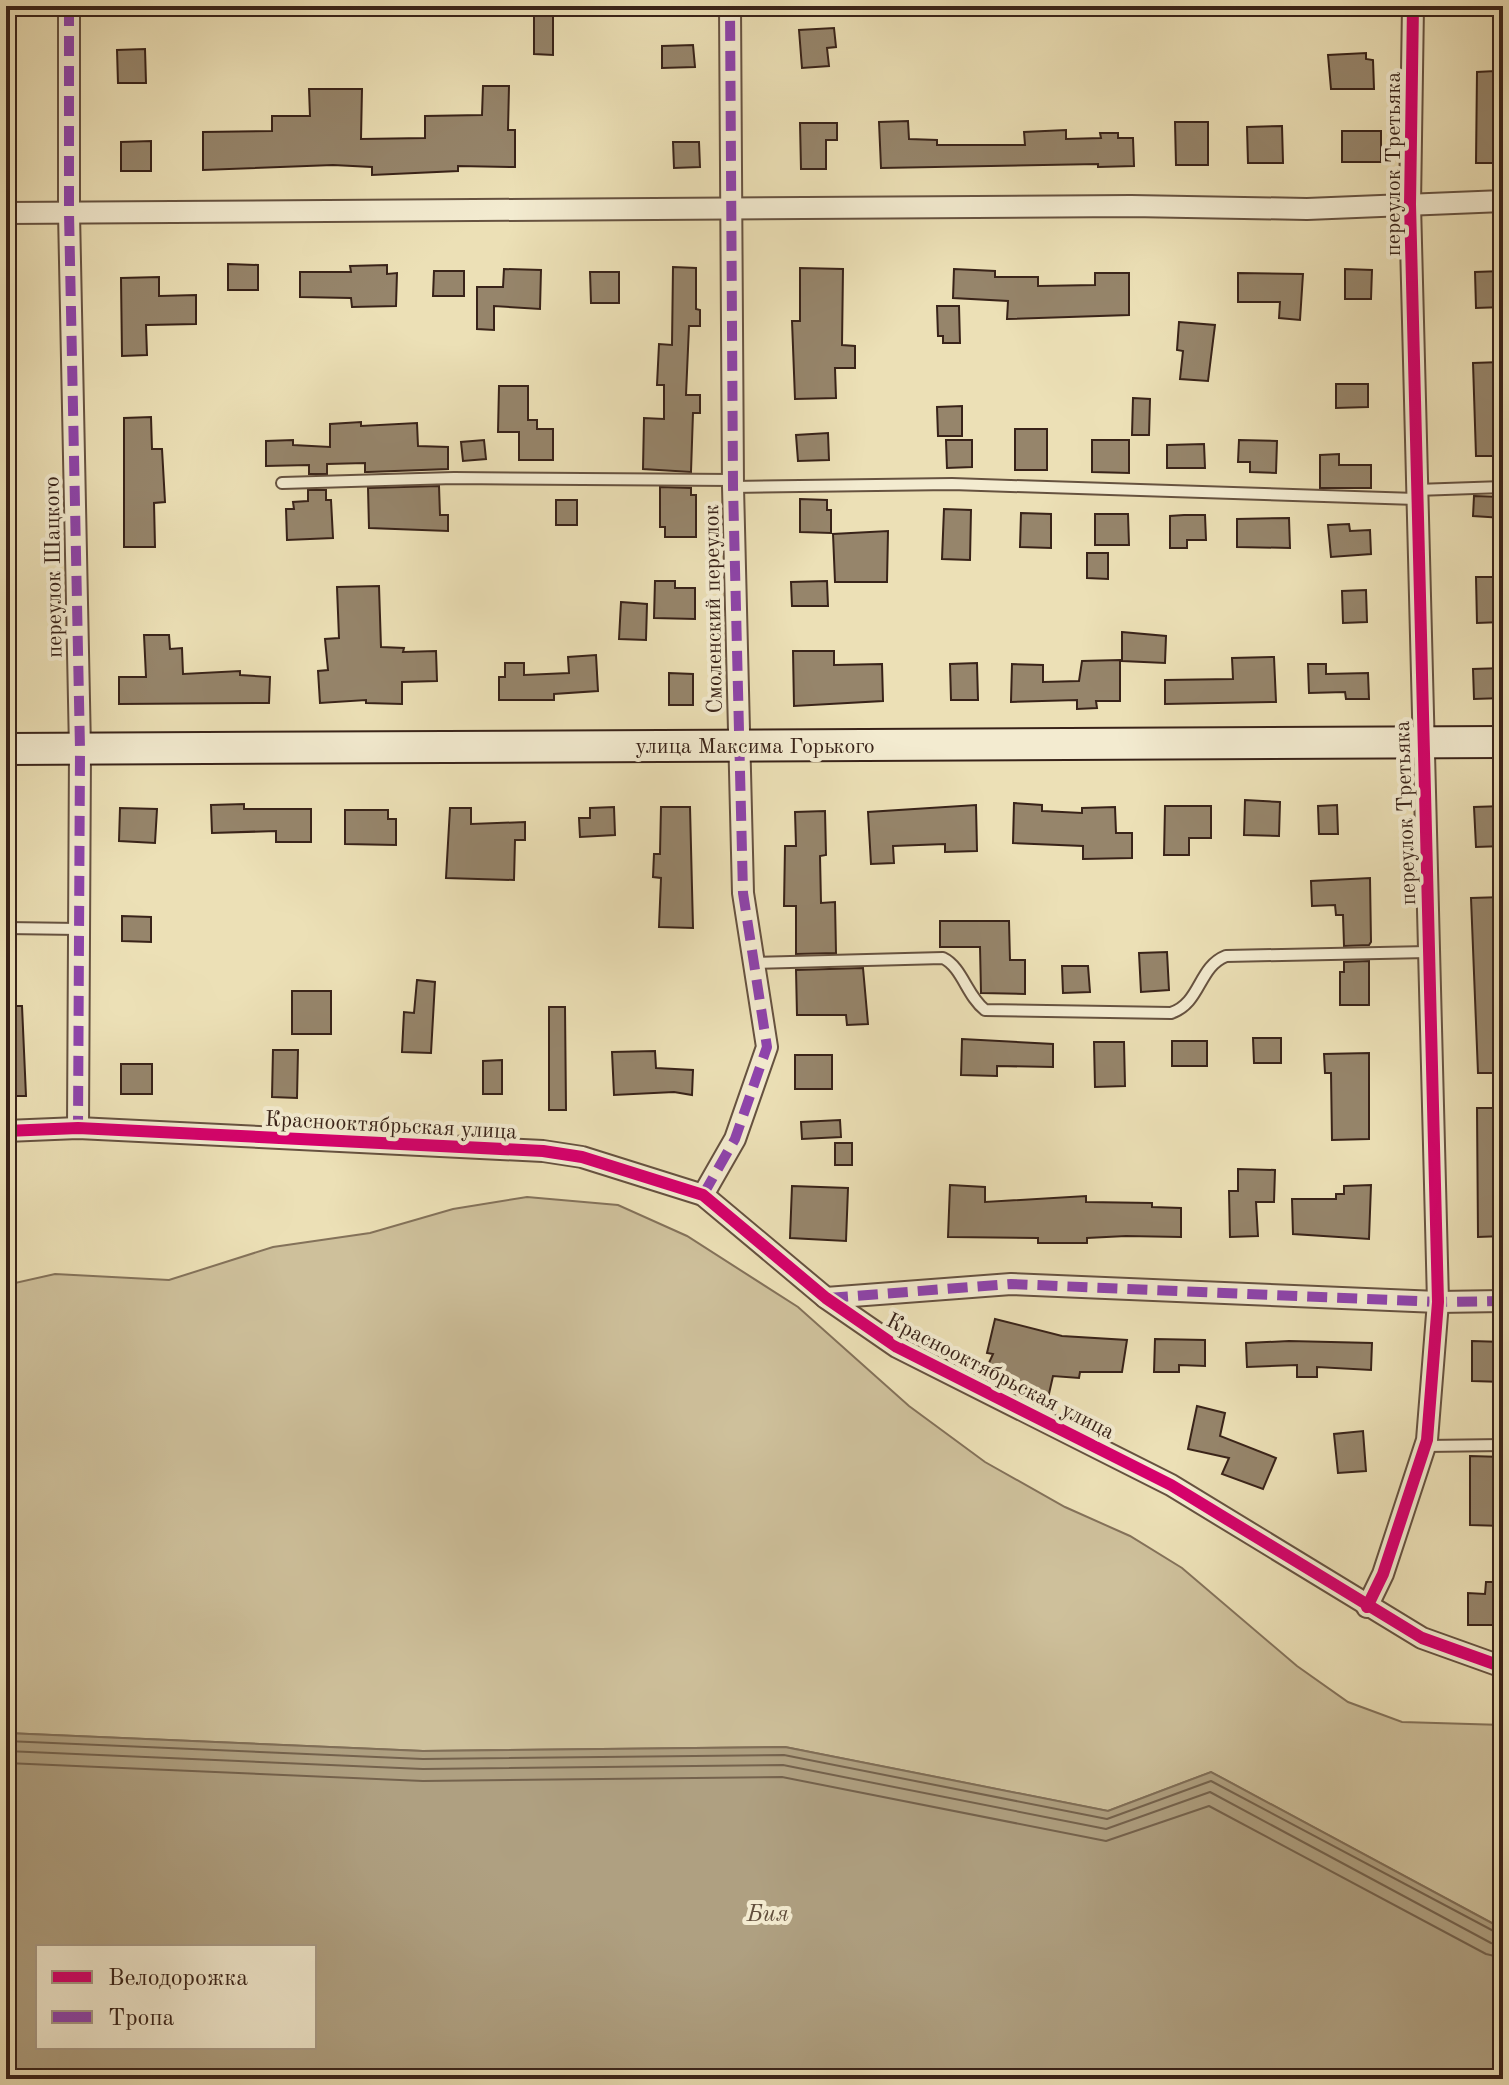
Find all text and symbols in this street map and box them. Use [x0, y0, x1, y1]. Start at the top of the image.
street label: переулок Третьяка [1383, 72, 1405, 256]
street label: переулок Шацкого [41, 476, 67, 658]
street label: Смоленский переулок [701, 504, 727, 714]
street label: переулок Третьяка [1392, 720, 1420, 906]
street label: улица Максима Горького [635, 736, 875, 758]
street label: Краснооктябрьская улица [264, 1108, 518, 1144]
street label: Краснооктябрьская улица [883, 1310, 1118, 1444]
water label: Бия [746, 1903, 789, 1927]
legend [36, 1945, 316, 2049]
text: Велодорожка [108, 1967, 248, 1991]
text: Тропа [108, 2007, 175, 2031]

